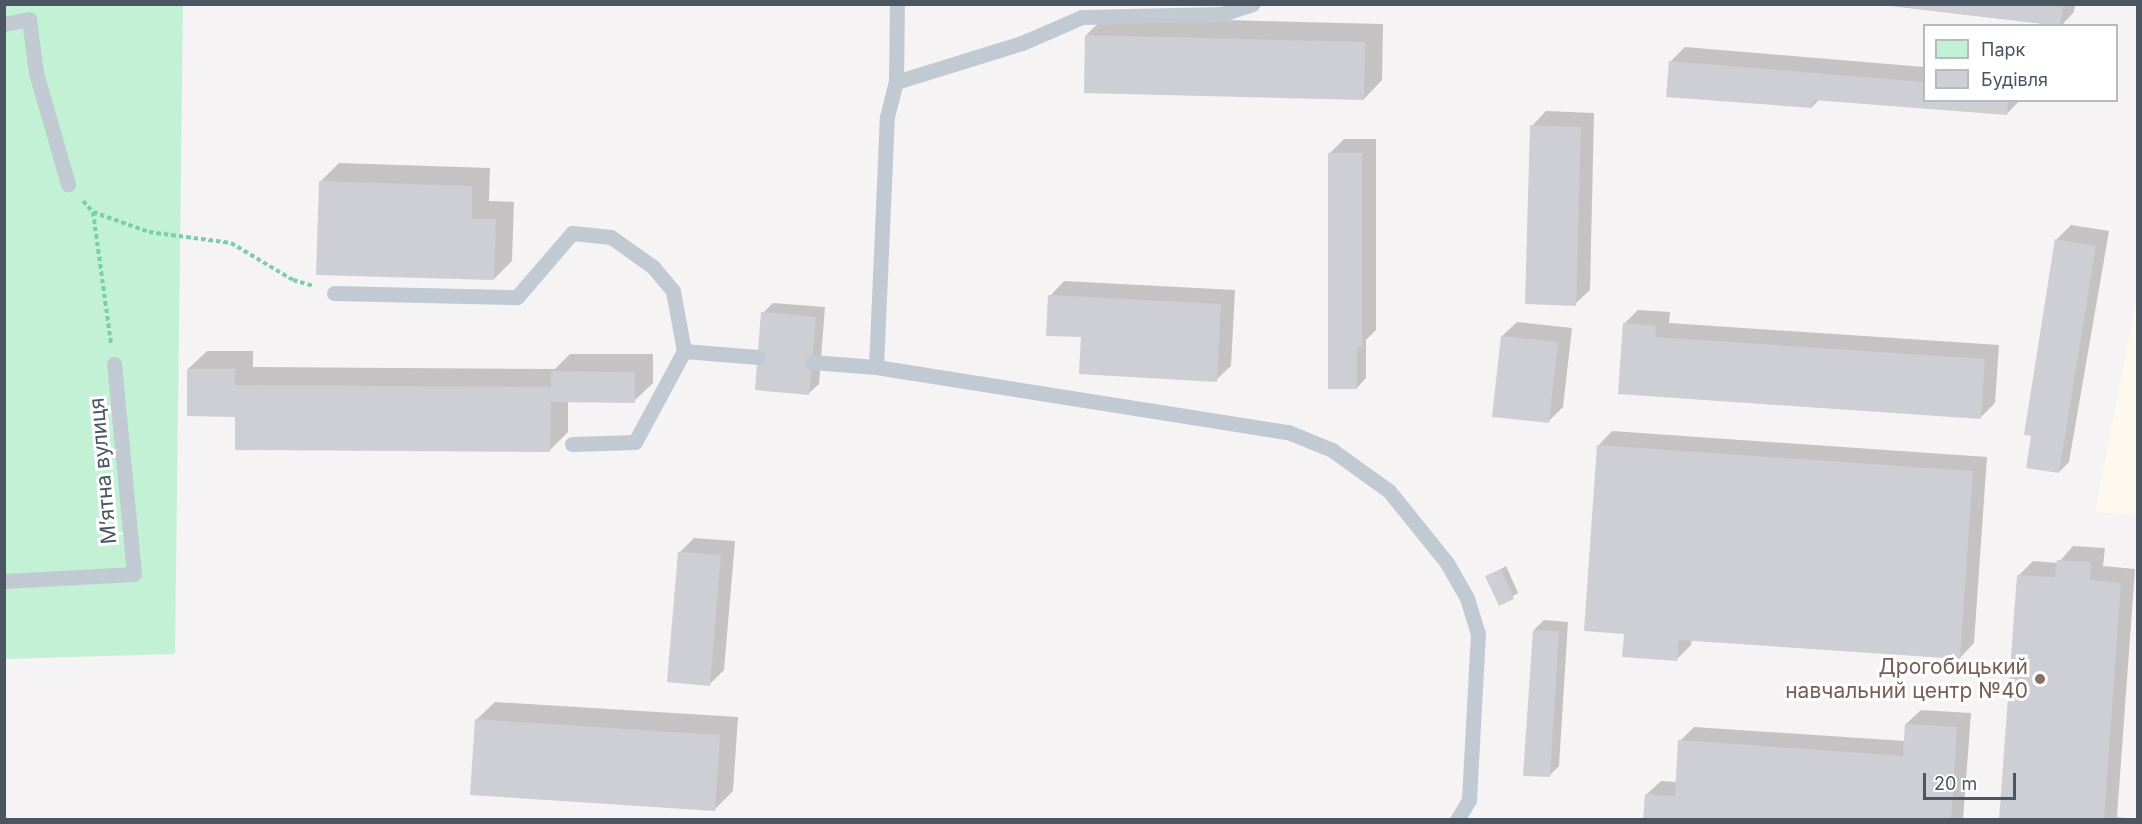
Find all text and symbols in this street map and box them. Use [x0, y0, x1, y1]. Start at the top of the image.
legend [1923, 24, 2118, 102]
text: Парк [1981, 39, 2025, 60]
text: Будівля [1981, 69, 2048, 90]
street label: Мʼятна вулиця [84, 397, 122, 545]
place label: Дрогобицький навчальний центр №40 [1785, 654, 2028, 704]
marker: Дрогобицький навчальний центр №40 [2033, 672, 2047, 686]
scale bar [1926, 761, 2019, 799]
text: 20 m [1934, 773, 1977, 794]

